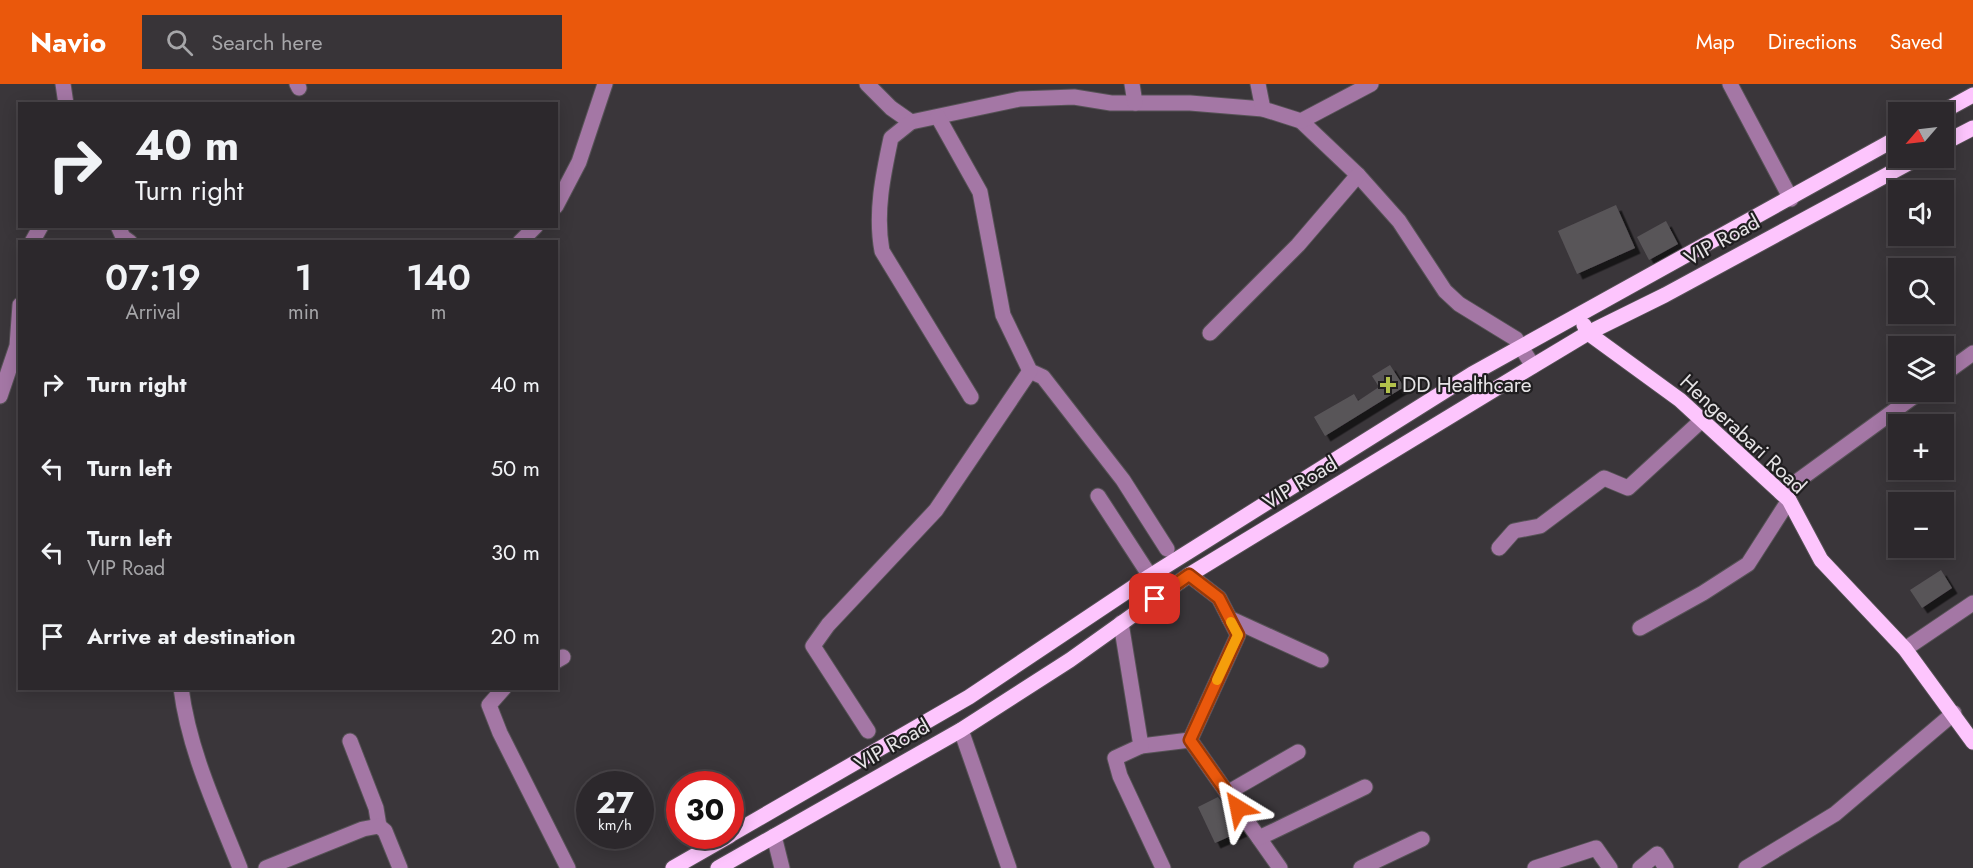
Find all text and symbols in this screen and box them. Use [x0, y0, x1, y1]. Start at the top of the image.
search box [142, 15, 562, 69]
text: Navio [30, 22, 106, 63]
icon: search [163, 26, 196, 59]
text: Search here [211, 26, 322, 58]
text: Map [1696, 27, 1735, 57]
text: Directions [1768, 27, 1857, 57]
text: Saved [1890, 27, 1943, 57]
north arrow [1888, 102, 1954, 168]
map controls [1888, 102, 1954, 558]
text: 40 m [135, 115, 239, 176]
icon: right [36, 126, 114, 204]
text: Turn right [135, 171, 243, 210]
button: sound [1888, 180, 1954, 246]
street label: VIP Road [1679, 207, 1765, 273]
text: 07:19 [105, 251, 201, 303]
text: 1 [295, 251, 313, 303]
text: 140 [406, 251, 471, 303]
button: search [1888, 258, 1954, 324]
text: Arrival [125, 298, 181, 327]
text: min [288, 298, 319, 327]
text: m [431, 298, 446, 327]
button: layers [1888, 336, 1954, 402]
street label: Hengerabari Road [1673, 367, 1813, 501]
icon: right [36, 368, 69, 401]
text: Turn right [87, 368, 187, 400]
text: 40 m [490, 368, 540, 400]
place label: DD Healthcare [1402, 370, 1532, 400]
marker: DD Healthcare [1379, 376, 1397, 394]
button: + [1888, 414, 1954, 480]
street label: VIP Road [1257, 449, 1343, 517]
icon: left [36, 452, 69, 485]
text: Turn left [87, 452, 172, 484]
text: 50 m [491, 452, 540, 484]
button: − [1888, 492, 1954, 558]
text: Turn left [87, 522, 172, 554]
icon: left [36, 536, 69, 569]
text: 30 m [491, 536, 540, 568]
text: VIP Road [87, 554, 165, 583]
pin [1129, 573, 1180, 624]
icon: arrive [1138, 582, 1171, 615]
icon: arrive [36, 620, 69, 653]
text: Arrive at destination [87, 620, 296, 652]
text: 20 m [491, 620, 540, 652]
street label: VIP Road [849, 711, 935, 779]
speed limit sign: 30 [666, 771, 744, 849]
position arrow [1206, 776, 1270, 840]
text: 27 [596, 781, 634, 824]
text: km/h [598, 814, 632, 836]

